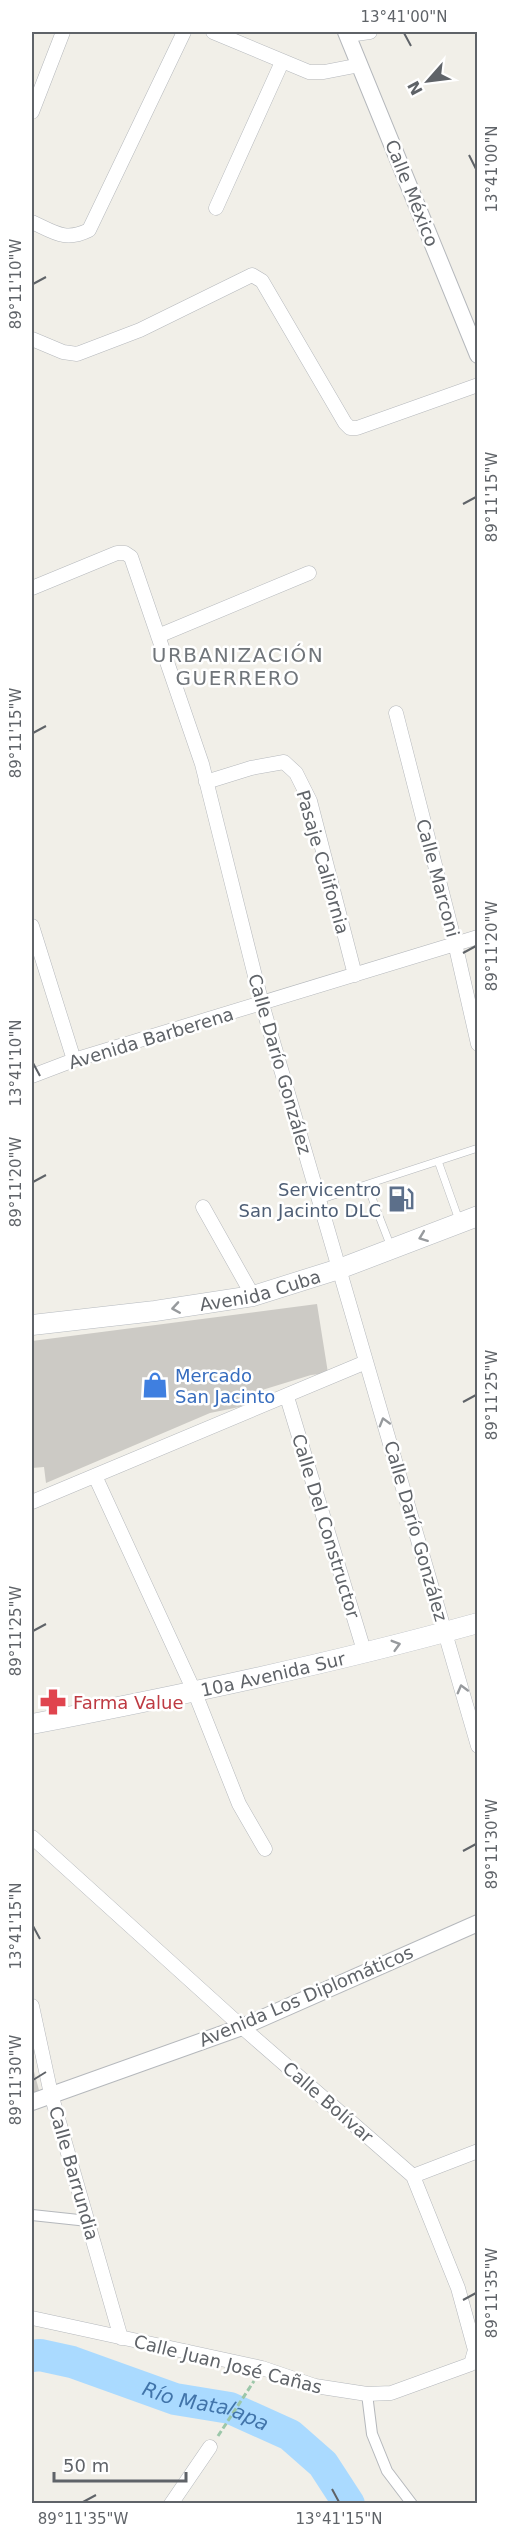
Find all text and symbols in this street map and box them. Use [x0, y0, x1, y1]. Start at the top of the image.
text: 13°41'00"N [360, 8, 448, 26]
north arrow [398, 51, 458, 111]
text: N [404, 77, 427, 98]
text: 13°41'00"N [483, 125, 501, 213]
street label: Calle México [381, 137, 443, 249]
text: 89°11'10"W [7, 239, 25, 329]
text: 89°11'15"W [483, 452, 501, 542]
district label: URBANIZACIÓN GUERRERO [152, 643, 324, 690]
text: 89°11'15"W [7, 688, 25, 778]
street label: Pasaje California [292, 788, 354, 936]
street label: Calle Marconi [412, 817, 464, 939]
text: 89°11'20"W [483, 901, 501, 991]
street label: Calle Darío González [244, 971, 316, 1157]
street label: Avenida Barberena [66, 1003, 236, 1073]
text: 13°41'10"N [7, 1019, 25, 1107]
text: 89°11'20"W [7, 1137, 25, 1227]
place label: Servicentro San Jacinto DLC [239, 1179, 381, 1221]
fuel station icon: Servicentro San Jacinto DLC [386, 1184, 416, 1214]
one-way arrow [418, 1230, 429, 1242]
street label: Avenida Cuba [198, 1265, 323, 1315]
one-way arrow [171, 1301, 181, 1314]
text: 89°11'25"W [483, 1350, 501, 1440]
place label: Mercado San Jacinto [175, 1365, 275, 1407]
shop icon: Mercado San Jacinto [140, 1370, 170, 1400]
one-way arrow [379, 1417, 391, 1427]
street label: Calle Del Constructor [288, 1431, 364, 1621]
street label: Calle Darío González [380, 1438, 452, 1624]
text: 89°11'25"W [7, 1586, 25, 1676]
one-way arrow [391, 1640, 401, 1653]
street label: 10a Avenida Sur [199, 1647, 348, 1700]
one-way arrow [457, 1685, 469, 1695]
pharmacy icon: Farma Value [38, 1687, 68, 1717]
place label: Farma Value [73, 1692, 184, 1713]
text: 89°11'30"W [483, 1799, 501, 1889]
text: 13°41'15"N [7, 1882, 25, 1970]
street label: Avenida Los Diplomáticos [196, 1941, 416, 2051]
text: 89°11'30"W [7, 2035, 25, 2125]
street label: Calle Bolívar [279, 2057, 378, 2147]
street label: Calle Barrundia [45, 2104, 103, 2242]
text: 89°11'35"W [483, 2248, 501, 2338]
street label: Calle Juan José Cañas [132, 2330, 324, 2398]
water label: Río Matalapa [139, 2376, 273, 2436]
scale bar [54, 2445, 186, 2483]
text: 50 m [63, 2455, 109, 2476]
text: 89°11'35"W [38, 2510, 128, 2528]
text: 13°41'15"N [295, 2510, 383, 2528]

